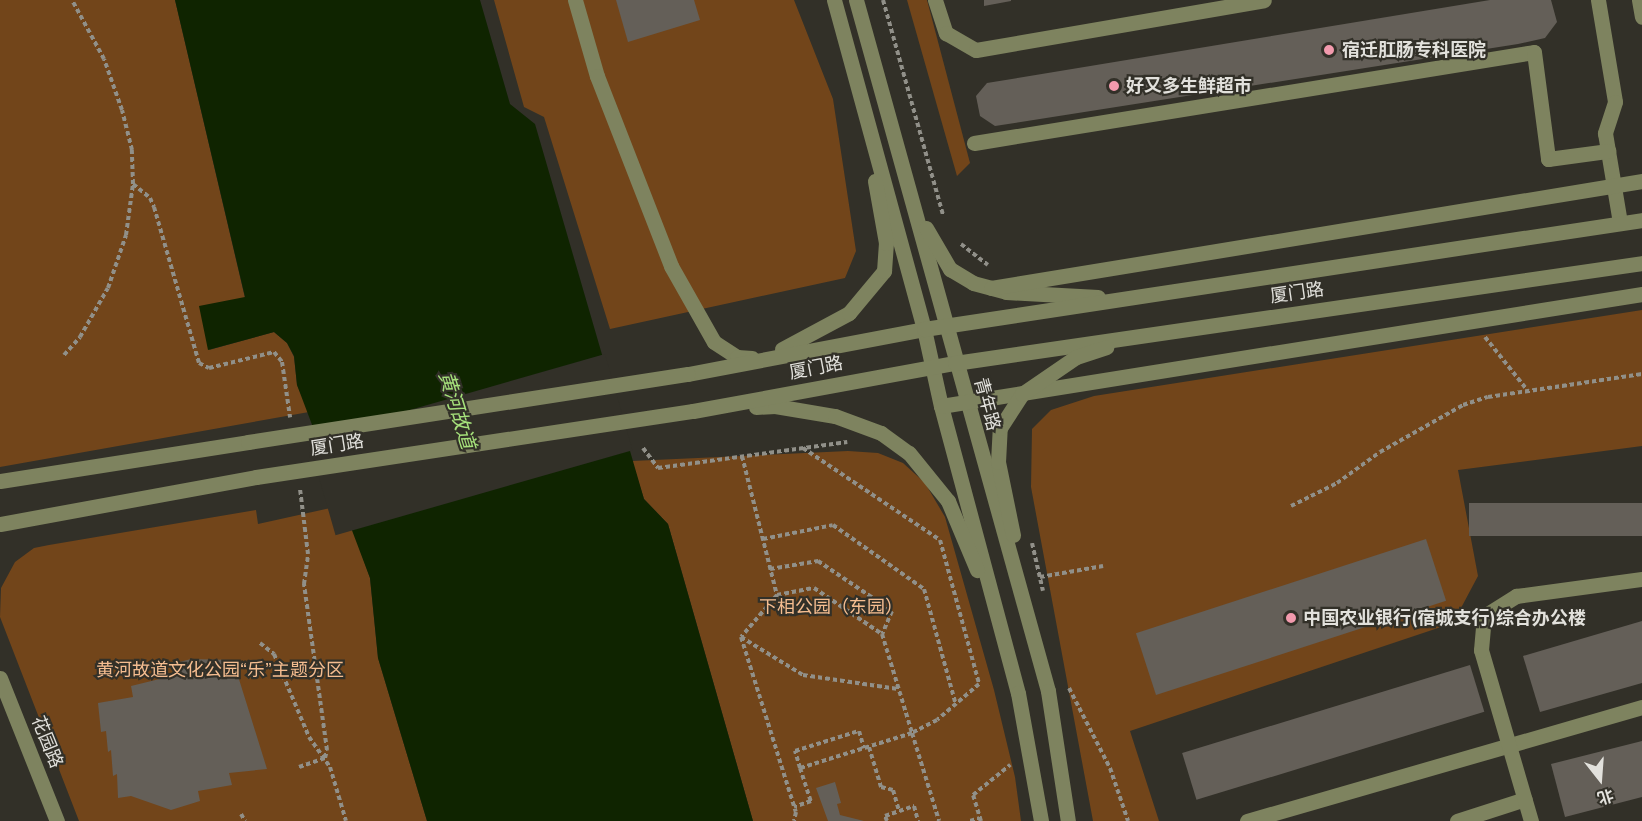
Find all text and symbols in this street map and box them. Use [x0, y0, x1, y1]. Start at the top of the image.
place label: 宿迁肛肠专科医院 [1342, 39, 1486, 61]
marker: 宿迁肛肠专科医院 [1320, 41, 1338, 59]
place label: 好又多生鲜超市 [1126, 75, 1252, 97]
marker: 好又多生鲜超市 [1107, 79, 1121, 93]
street label: 厦门路 [1269, 279, 1325, 307]
street label: 厦门路 [787, 352, 845, 384]
water label: 黄河故道 [434, 368, 480, 452]
street label: 青年路 [970, 375, 1004, 433]
street label: 厦门路 [309, 430, 365, 460]
park label: 下相公园（东园） [759, 596, 903, 618]
place label: 中国农业银行(宿城支行)综合办公楼 [1303, 607, 1586, 629]
marker: 中国农业银行(宿城支行)综合办公楼 [1284, 611, 1298, 625]
park label: 黄河故道文化公园“乐”主题分区 [96, 659, 344, 681]
street label: 花园路 [27, 713, 67, 771]
north arrow [1570, 749, 1630, 809]
text: 北 [1594, 783, 1616, 809]

